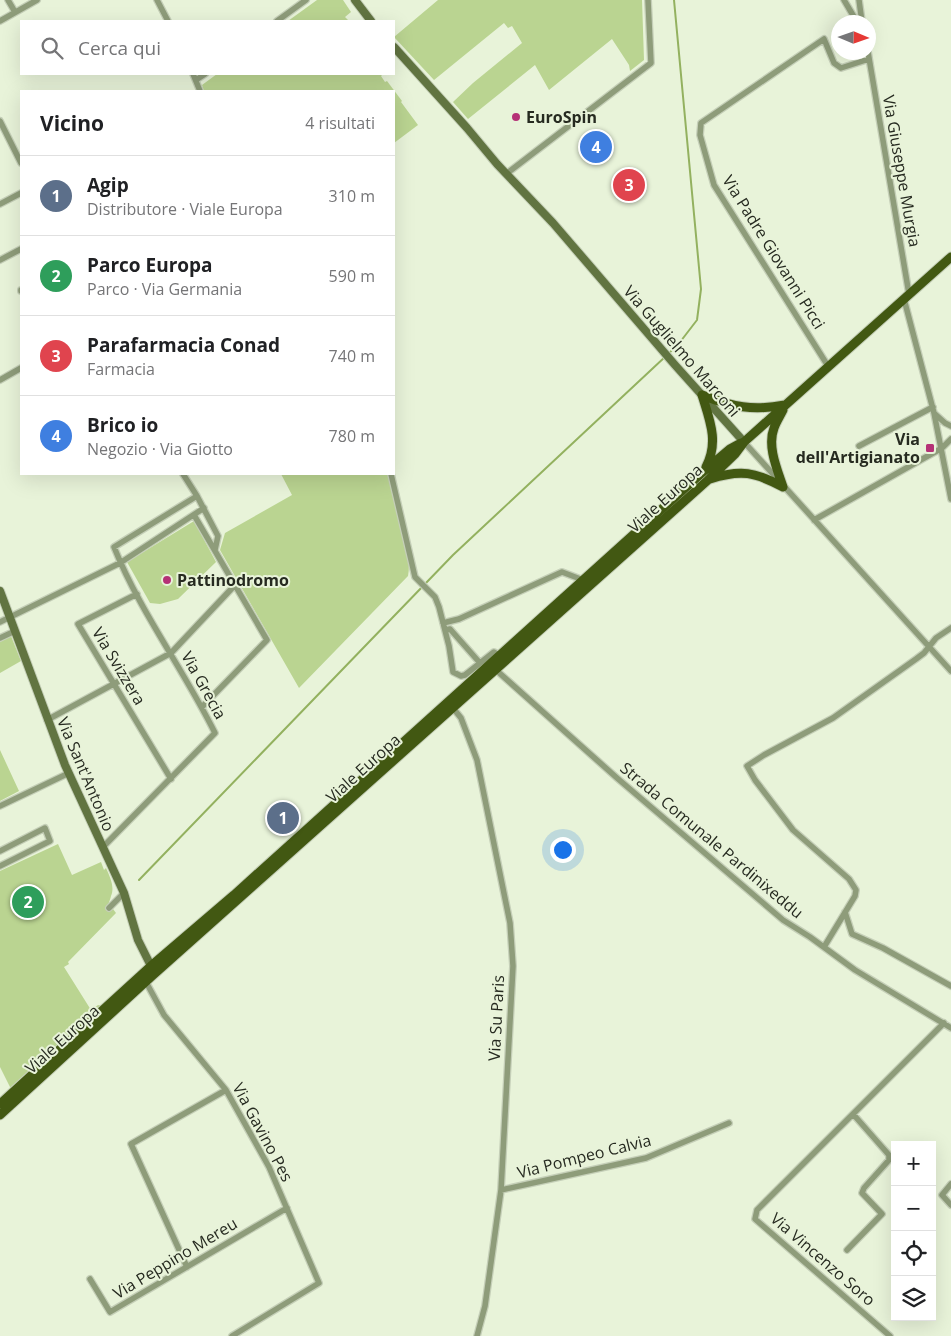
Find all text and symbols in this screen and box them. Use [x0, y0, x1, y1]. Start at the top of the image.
north arrow [831, 15, 876, 60]
search box [20, 20, 395, 75]
icon: search [38, 34, 66, 62]
text: Cerca qui [78, 35, 161, 61]
street label: Via Giuseppe Murgia [878, 93, 926, 249]
place label: EuroSpin [526, 106, 597, 128]
text: Vicino [40, 109, 104, 137]
marker: EuroSpin [510, 111, 522, 123]
text: 4 risultati [305, 112, 375, 134]
pin: 4 [580, 128, 612, 166]
pin: 3 [613, 166, 645, 204]
street label: Via Padre Giovanni Picci [718, 171, 830, 333]
text: Agip [87, 172, 129, 198]
text: 1 [51, 185, 61, 207]
text: 310 m [329, 185, 375, 207]
text: Distributore · Viale Europa [87, 198, 283, 220]
text: Parco Europa [87, 252, 213, 278]
text: 2 [51, 265, 61, 287]
text: 590 m [329, 265, 375, 287]
text: Parco · Via Germania [87, 278, 242, 300]
street label: Via Guglielmo Marconi [619, 281, 745, 421]
text: Parafarmacia Conad [87, 332, 280, 358]
text: 3 [51, 345, 61, 367]
text: 740 m [329, 345, 375, 367]
text: Farmacia [87, 358, 155, 380]
text: Brico io [87, 412, 158, 438]
text: 4 [51, 425, 61, 447]
text: 780 m [329, 425, 375, 447]
place label: Via dell'Artigianato [796, 428, 920, 468]
text: Negozio · Via Giotto [87, 438, 233, 460]
marker: Via dell'Artigianato [924, 442, 936, 454]
street label: Viale Europa [623, 459, 707, 537]
place label: Pattinodromo [177, 569, 289, 591]
marker: Pattinodromo [161, 574, 173, 586]
street label: Via Svizzera [87, 623, 151, 709]
street label: Via Grecia [176, 647, 232, 723]
street label: Via Sant'Antonio [52, 714, 120, 834]
street label: Viale Europa [321, 729, 405, 807]
street label: Strada Comunale Pardinixeddu [616, 757, 808, 923]
pin: 1 [267, 799, 299, 837]
your location [550, 837, 576, 863]
pin: 2 [12, 883, 44, 921]
street label: Via Su Paris [483, 974, 509, 1062]
street label: Viale Europa [20, 1000, 104, 1078]
street label: Via Gavino Pes [228, 1079, 298, 1185]
street label: Via Pompeo Calvia [515, 1129, 653, 1183]
map controls [891, 1141, 936, 1321]
button: + [891, 1141, 936, 1186]
button: − [891, 1186, 936, 1231]
street label: Via Vincenzo Soro [766, 1207, 880, 1311]
street label: Via Peppino Mereu [109, 1212, 241, 1304]
button: locate [891, 1231, 936, 1276]
button: layers [891, 1276, 936, 1321]

